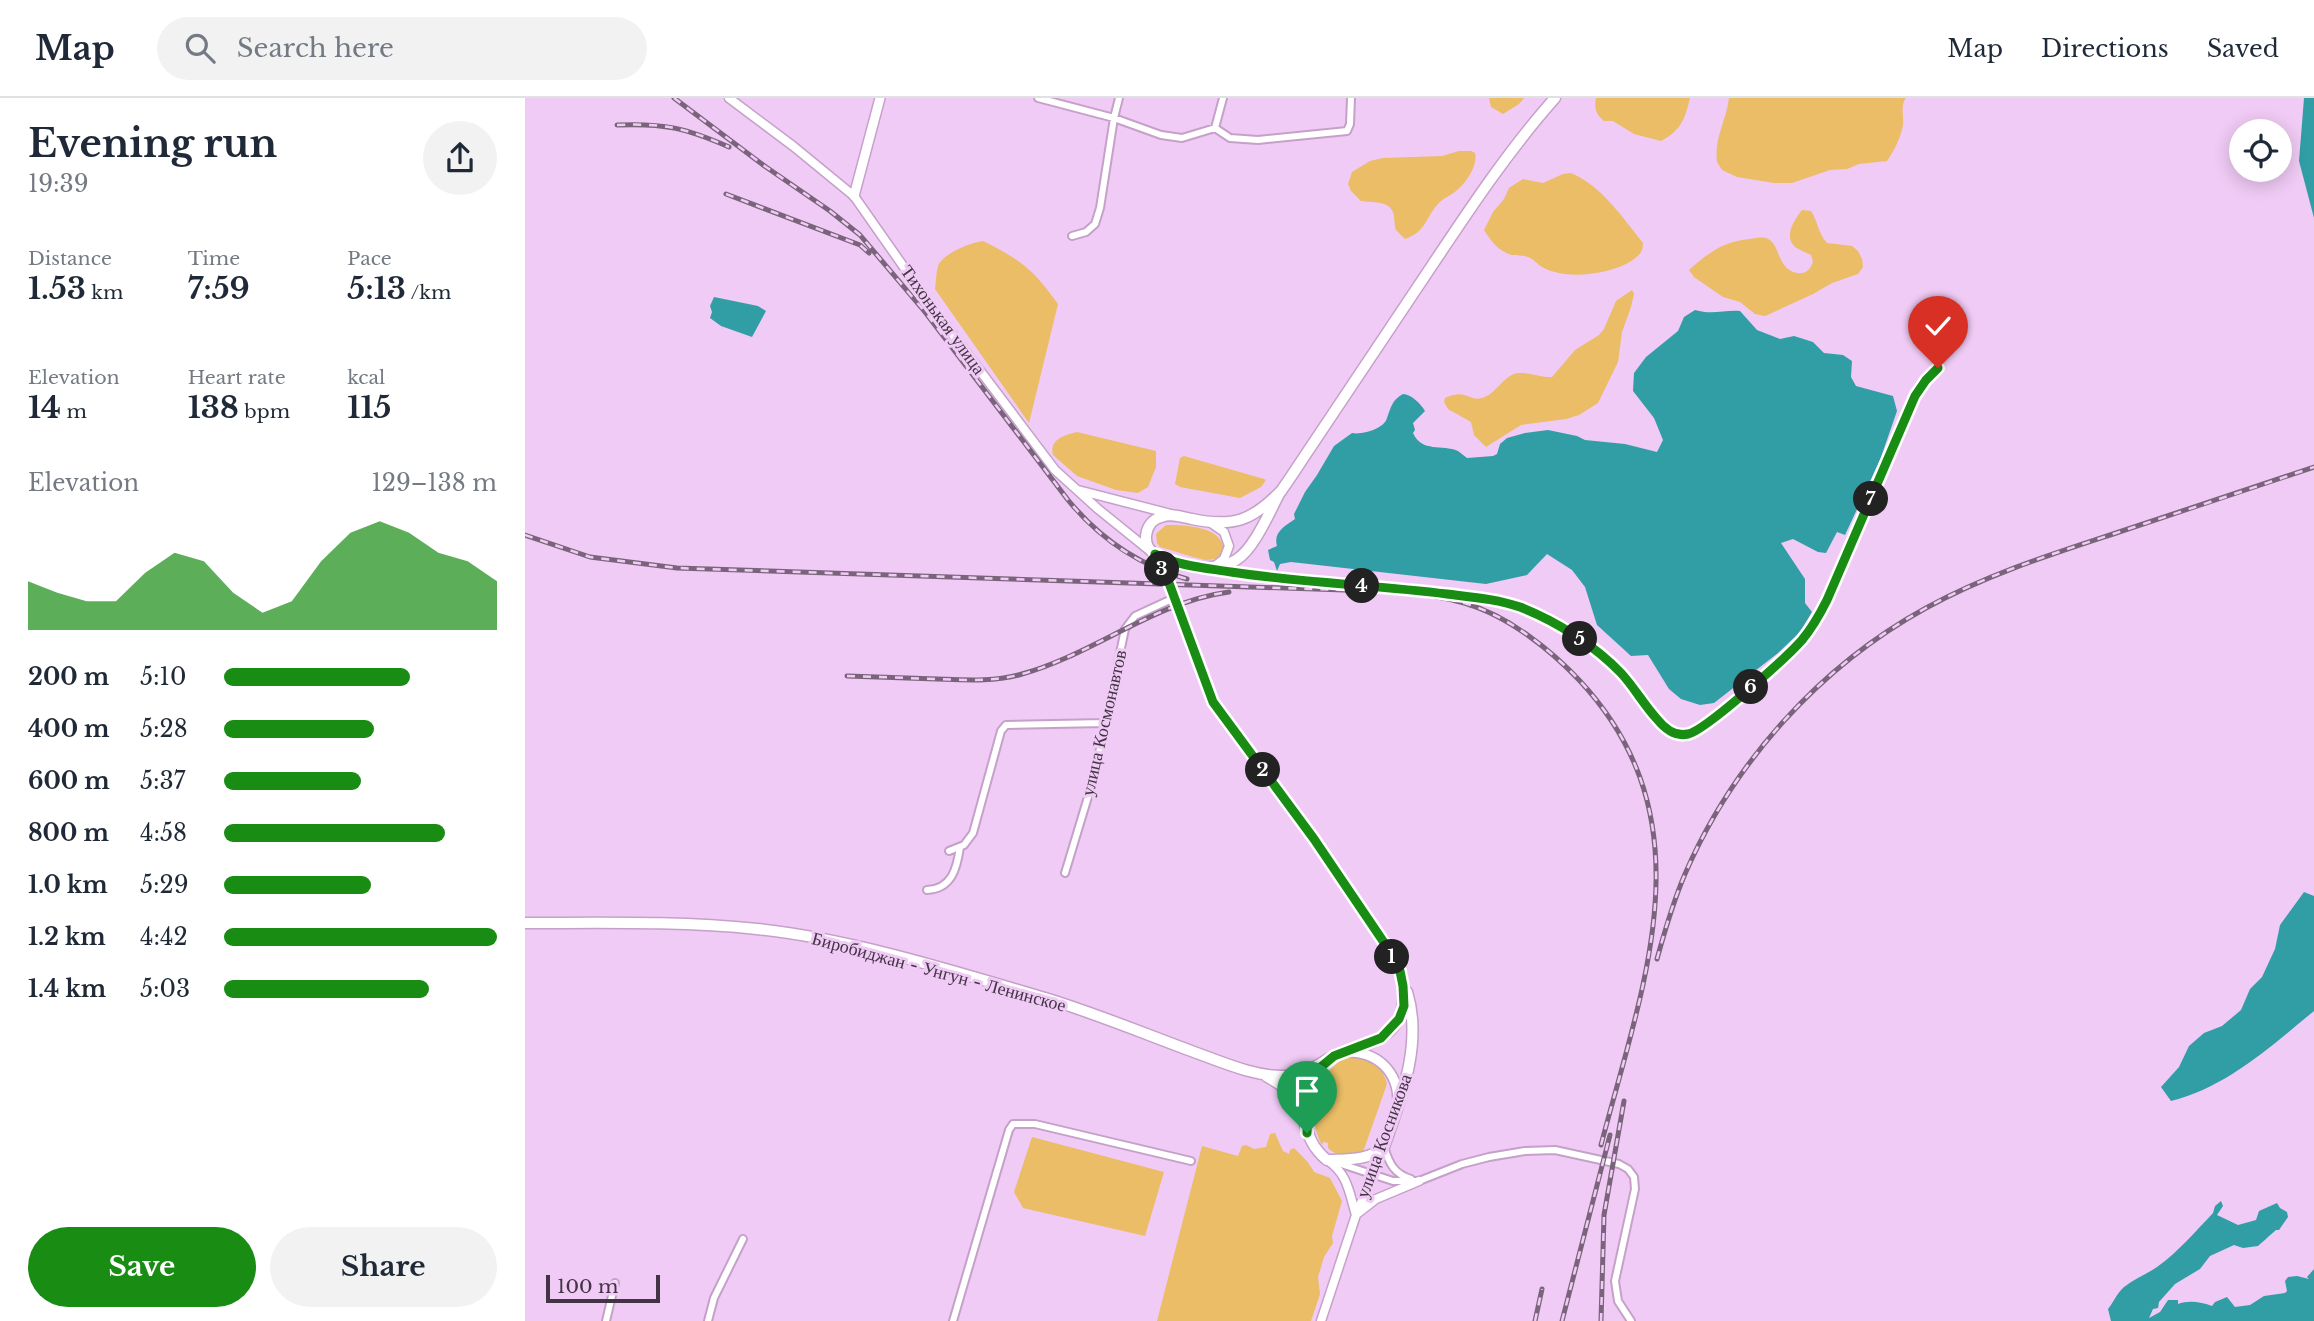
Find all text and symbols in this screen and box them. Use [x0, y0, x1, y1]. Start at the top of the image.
search box [157, 17, 647, 80]
text: Map [35, 28, 115, 69]
icon: search [181, 29, 219, 67]
text: Search here [237, 32, 394, 64]
text: Map [1947, 34, 2003, 63]
text: Directions [2041, 34, 2169, 63]
text: Saved [2207, 34, 2279, 63]
map controls [2229, 119, 2292, 182]
button: locate [2229, 119, 2292, 182]
text: Evening run [28, 120, 277, 167]
button: share [423, 121, 497, 195]
text: 19:39 [28, 170, 89, 198]
text: Distance [28, 247, 112, 270]
text: Time [188, 247, 240, 270]
text: Pace [347, 247, 392, 270]
street label: Тихонькая улица [896, 261, 990, 379]
text: 1.53 [28, 270, 86, 307]
text: 7:59 [188, 270, 250, 307]
text: 5:13 [347, 270, 406, 307]
text: km [86, 281, 123, 304]
text: /km [406, 281, 451, 304]
pin [1908, 296, 1968, 368]
icon: check [1919, 307, 1957, 345]
text: Elevation [28, 366, 120, 389]
text: Heart rate [188, 366, 286, 389]
text: kcal [347, 366, 385, 389]
text: 14 [28, 389, 61, 426]
text: 138 [188, 389, 239, 426]
text: 115 [347, 389, 391, 426]
text: m [61, 400, 87, 423]
text: bpm [239, 400, 290, 423]
text: Elevation [28, 469, 139, 497]
text: 129–138 m [371, 469, 497, 497]
pin: 7 [1853, 482, 1889, 516]
text: 7 [1866, 487, 1875, 510]
pin: 3 [1145, 552, 1179, 587]
text: 3 [1155, 557, 1168, 580]
pin: 4 [1345, 568, 1379, 603]
text: 4 [1355, 574, 1368, 597]
pin: 5 [1563, 622, 1597, 656]
text: 5 [1574, 627, 1585, 650]
street label: улица Космонавтов [1076, 648, 1132, 798]
text: 200 m [28, 663, 109, 691]
text: 5:10 [140, 663, 186, 691]
pin: 6 [1733, 670, 1769, 704]
text: 6 [1744, 675, 1757, 698]
text: 400 m [28, 715, 110, 743]
text: 5:28 [140, 715, 188, 743]
pin: 2 [1245, 752, 1281, 788]
text: 2 [1256, 758, 1269, 781]
text: 600 m [28, 767, 110, 795]
text: 5:37 [140, 767, 185, 795]
text: 800 m [28, 819, 109, 847]
text: 4:58 [140, 819, 187, 847]
text: 1.0 km [28, 871, 108, 899]
text: 5:29 [140, 871, 189, 899]
text: 1.2 km [28, 923, 106, 951]
text: 4:42 [140, 923, 188, 951]
street label: Биробиджан - Унгун - Ленинское [810, 927, 1068, 1017]
pin: 1 [1375, 940, 1409, 974]
text: 1 [1387, 945, 1396, 968]
text: 1.4 km [28, 975, 106, 1003]
text: 5:03 [140, 975, 190, 1003]
pin [1277, 1061, 1337, 1133]
street label: улица Косникова [1351, 1071, 1417, 1201]
icon: arrive [1288, 1072, 1326, 1110]
button: Save [28, 1227, 256, 1307]
button: Share [270, 1227, 497, 1307]
scale bar [546, 1272, 660, 1304]
text: 100 m [557, 1275, 618, 1298]

